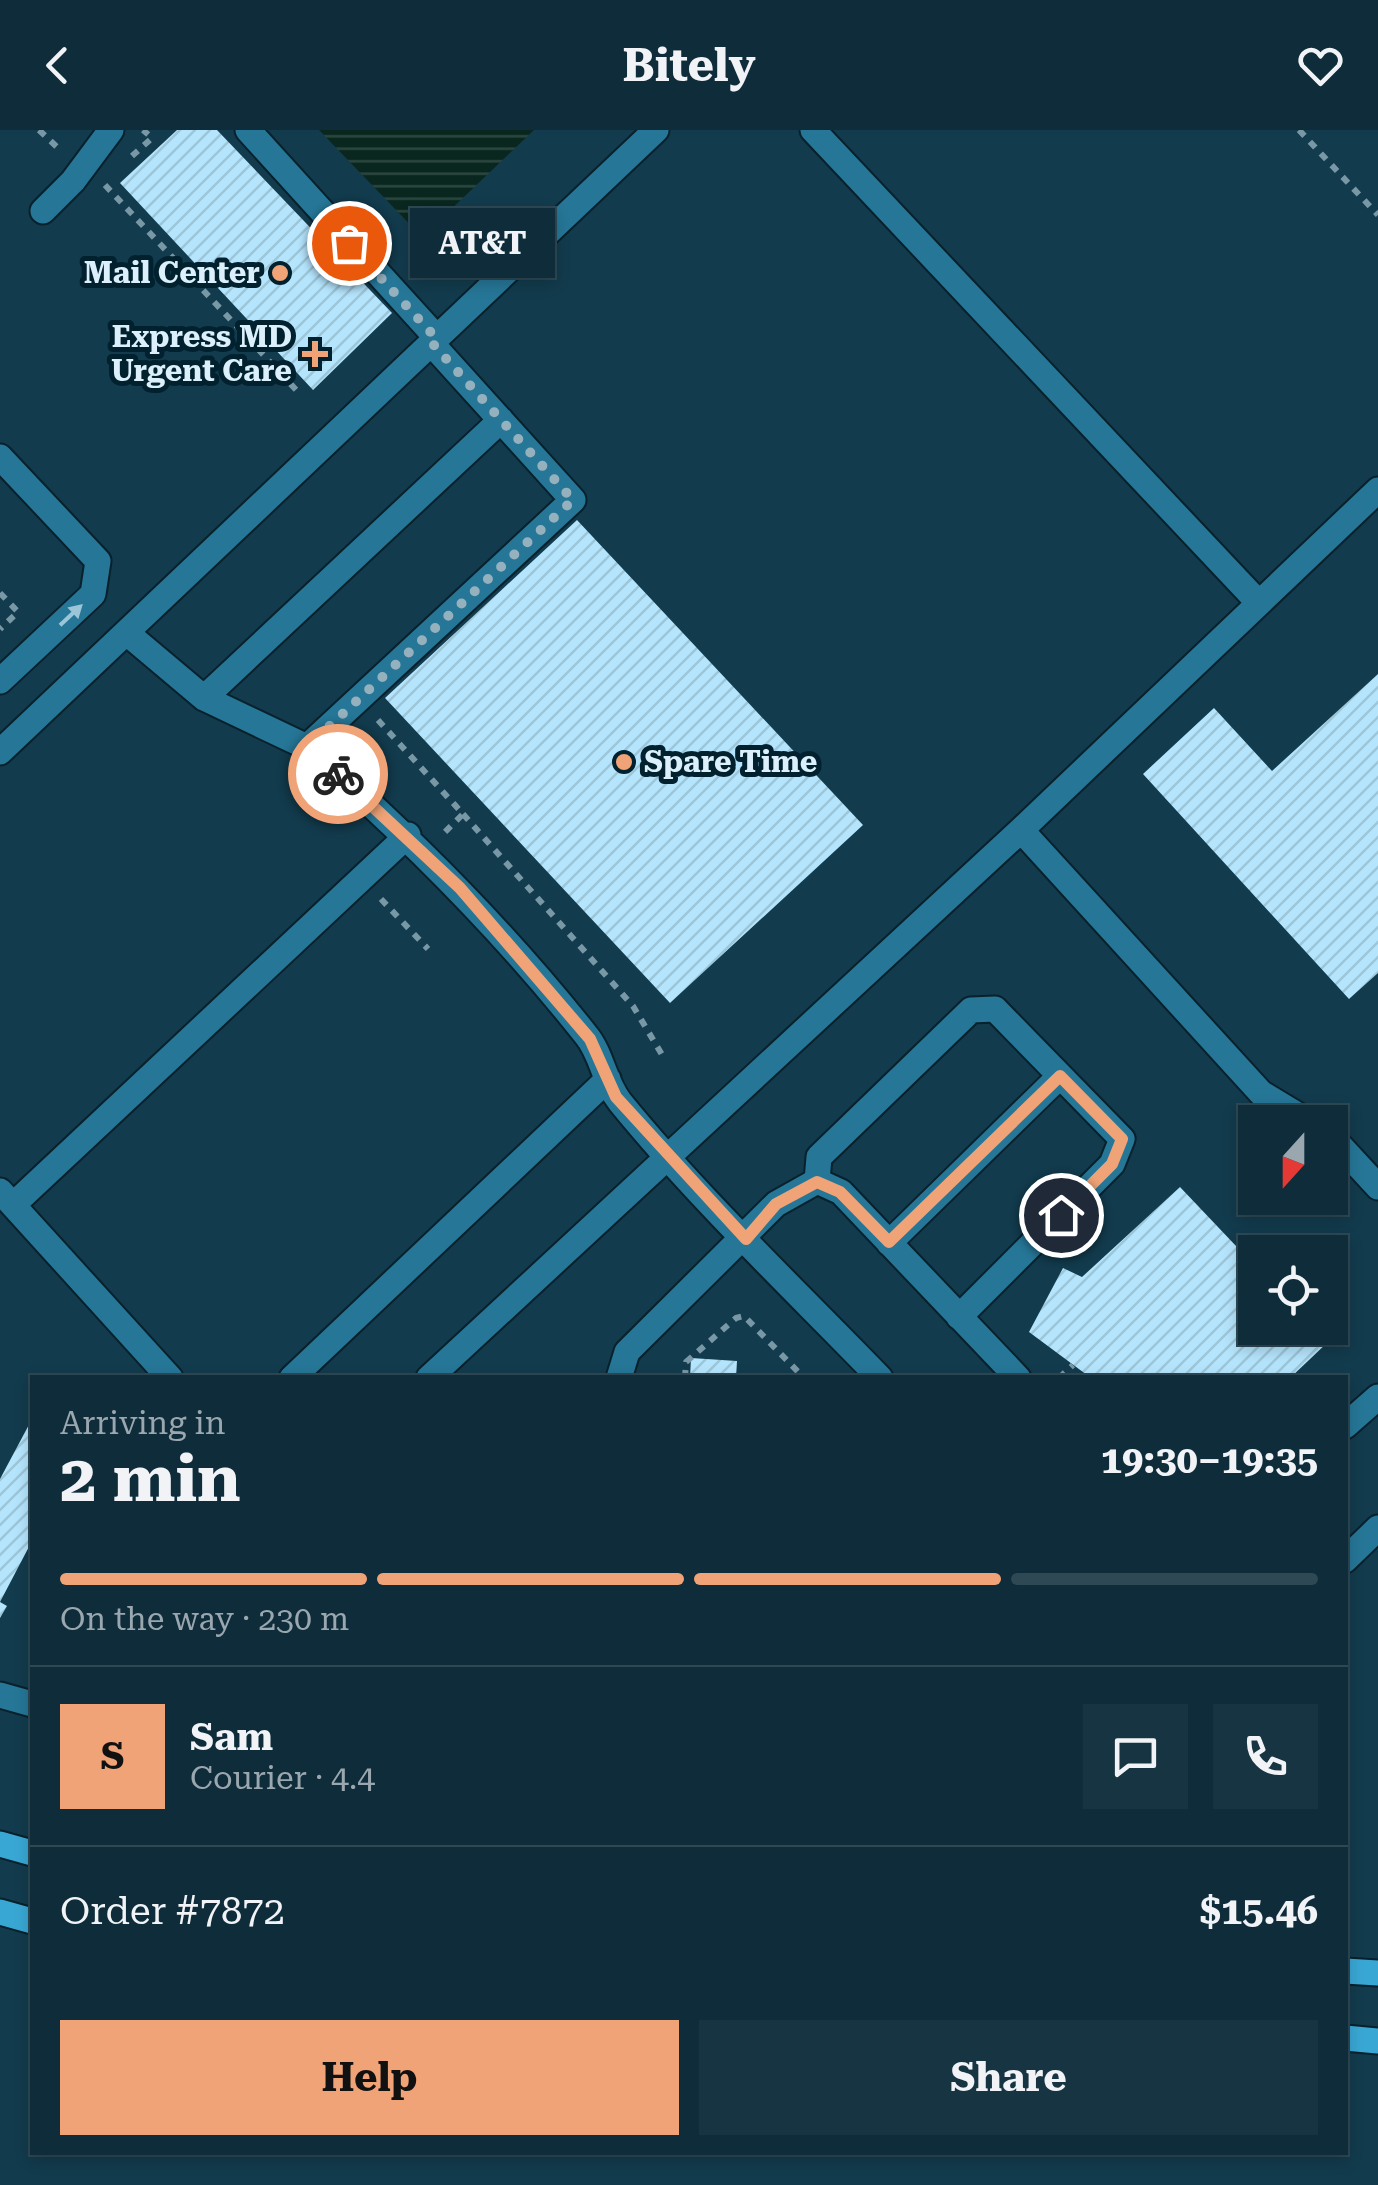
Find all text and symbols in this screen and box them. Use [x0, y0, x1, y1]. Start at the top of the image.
icon: back [30, 38, 85, 93]
icon: heart [1293, 38, 1348, 93]
text: Bitely [622, 39, 756, 92]
pin [307, 201, 392, 286]
callout: AT&T [409, 208, 554, 278]
icon: bag [322, 216, 377, 271]
text: AT&T [438, 224, 527, 262]
place label: Mail Center [84, 255, 260, 290]
marker: Mail Center [269, 262, 291, 284]
place label: Express MD Urgent Care [111, 319, 292, 388]
marker: Express MD Urgent Care [302, 341, 328, 367]
one-way arrow [59, 604, 83, 627]
courier [288, 724, 388, 824]
place label: Spare Time [644, 744, 817, 779]
icon: bike [311, 747, 366, 802]
marker: Spare Time [613, 751, 635, 773]
north arrow [1238, 1105, 1348, 1215]
map controls [1238, 1105, 1348, 1345]
pin [1019, 1173, 1104, 1258]
icon: home [1034, 1188, 1089, 1243]
button: locate [1238, 1235, 1348, 1345]
text: Arriving in [60, 1404, 225, 1442]
text: 19:30–19:35 [1101, 1438, 1318, 1482]
text: 2 min [60, 1441, 241, 1517]
text: On the way · 230 m [60, 1600, 349, 1638]
button: chat [1083, 1704, 1188, 1809]
button: phone [1213, 1704, 1318, 1809]
text: Sam [190, 1715, 273, 1759]
text: S [101, 1734, 124, 1778]
text: Courier · 4.4 [190, 1759, 375, 1797]
text: Order #7872 [60, 1889, 285, 1933]
text: $15.46 [1200, 1889, 1318, 1933]
button: Help [60, 2020, 679, 2135]
button: Share [699, 2020, 1318, 2135]

